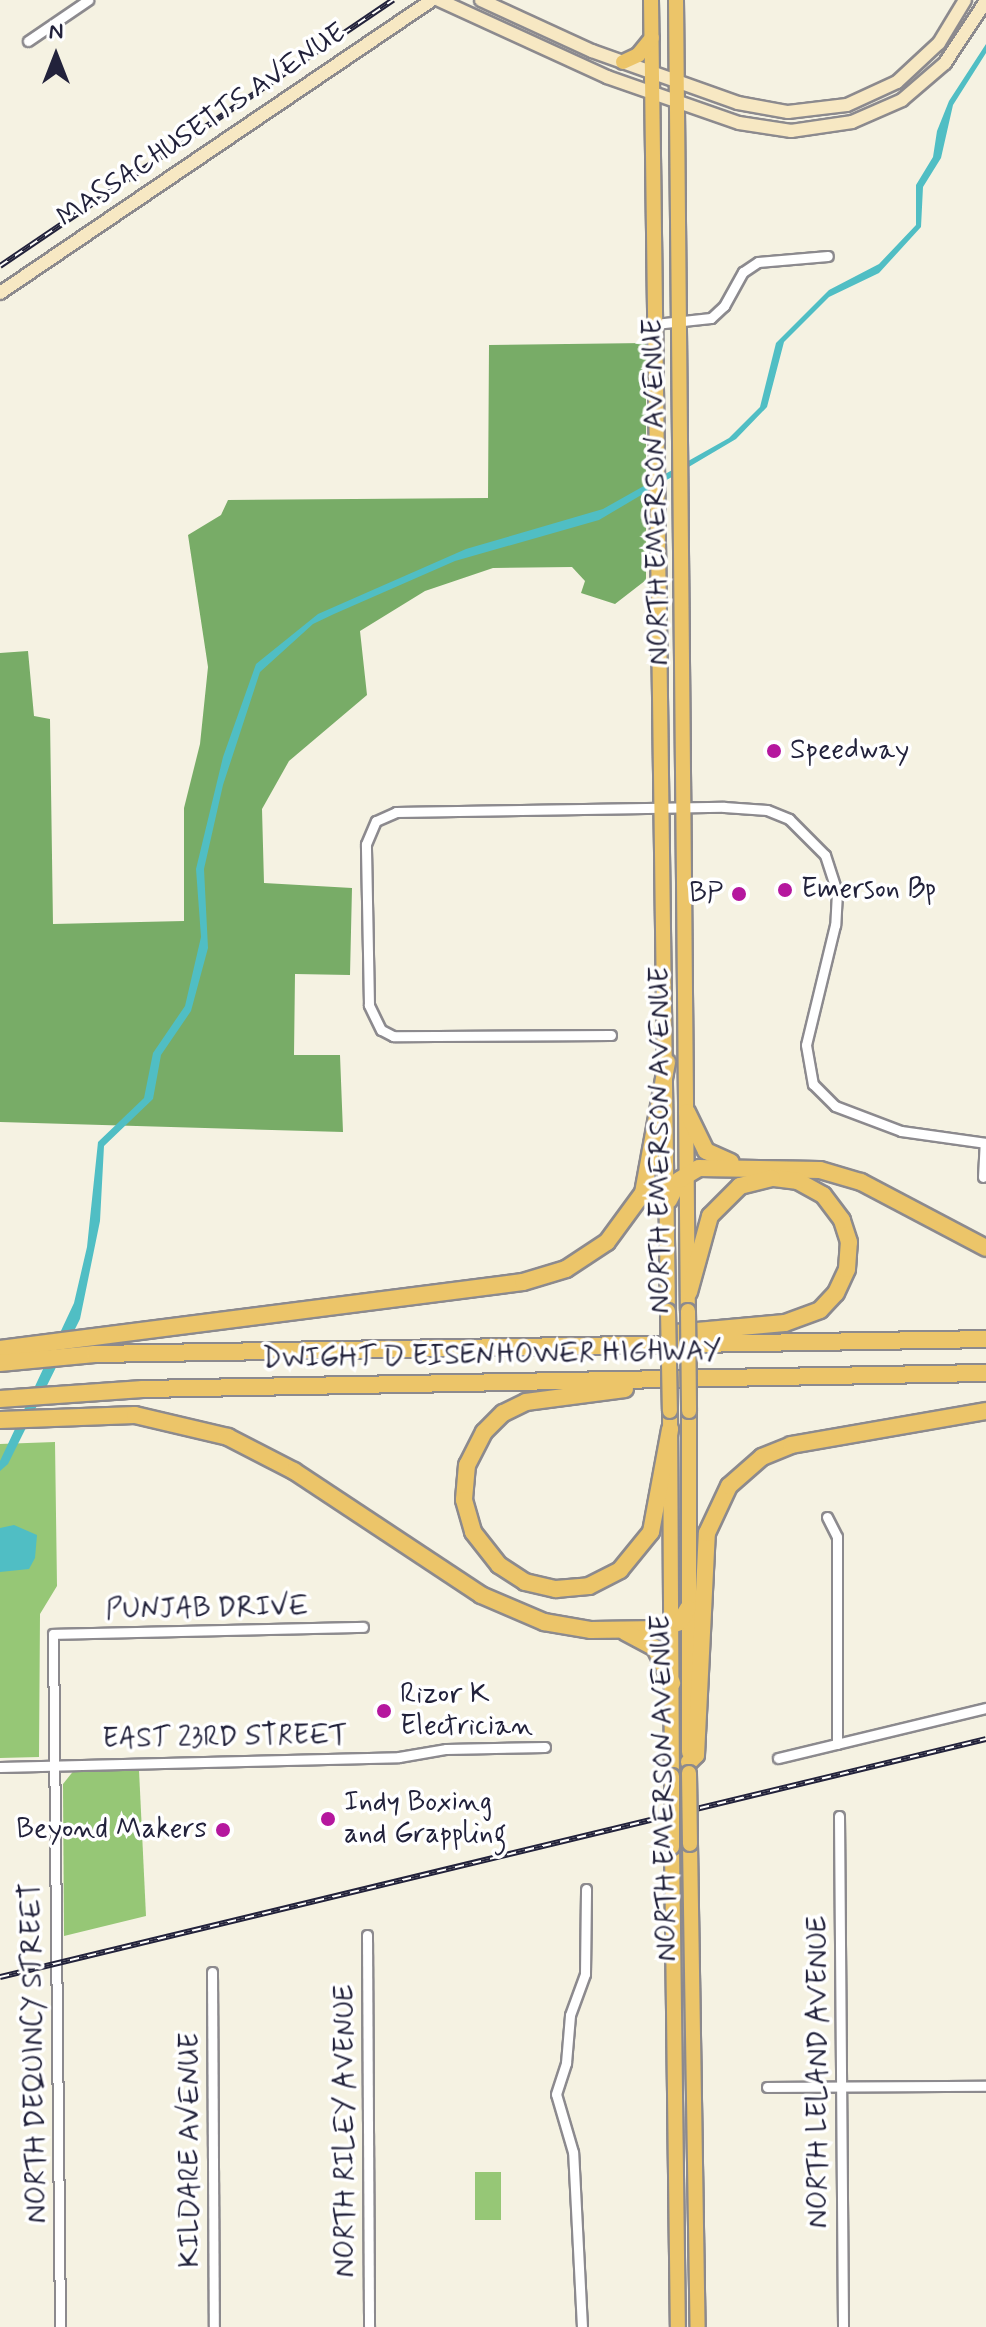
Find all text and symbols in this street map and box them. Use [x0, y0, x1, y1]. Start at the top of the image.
north arrow [16, 16, 96, 96]
street label: MASSACHUSETTS AVENUE [51, 17, 353, 235]
street label: NORTH EMERSON AVENUE [637, 322, 677, 662]
place label: Speedway [790, 734, 909, 768]
marker: Speedway [765, 742, 783, 760]
place label: Emerson Bp [801, 873, 937, 907]
place label: BP [689, 877, 723, 911]
marker: Emerson Bp [776, 881, 794, 899]
marker: BP [730, 885, 748, 903]
street label: NORTH EMERSON AVENUE [644, 970, 678, 1310]
street label: DWIGHT D EISENHOWER HIGHWAY [259, 1335, 725, 1377]
street label: PUNJAB DRIVE [105, 1590, 309, 1628]
street label: NORTH EMERSON AVENUE [645, 1618, 685, 1958]
place label: Rizor K Electrician [400, 1678, 533, 1744]
marker: Rizor K Electrician [375, 1702, 393, 1720]
street label: EAST 23RD STREET [100, 1719, 350, 1757]
place label: Indy Boxing and Grappling [344, 1786, 505, 1852]
marker: Indy Boxing and Grappling [319, 1810, 337, 1828]
place label: Beyond Makers [15, 1813, 207, 1847]
marker: Beyond Makers [214, 1821, 232, 1839]
street label: NORTH DEQUINCY STREET [15, 1881, 55, 2225]
street label: NORTH LELAND AVENUE [802, 1914, 836, 2230]
street label: NORTH RILEY AVENUE [329, 1984, 363, 2278]
street label: KILDARE AVENUE [174, 2032, 208, 2268]

